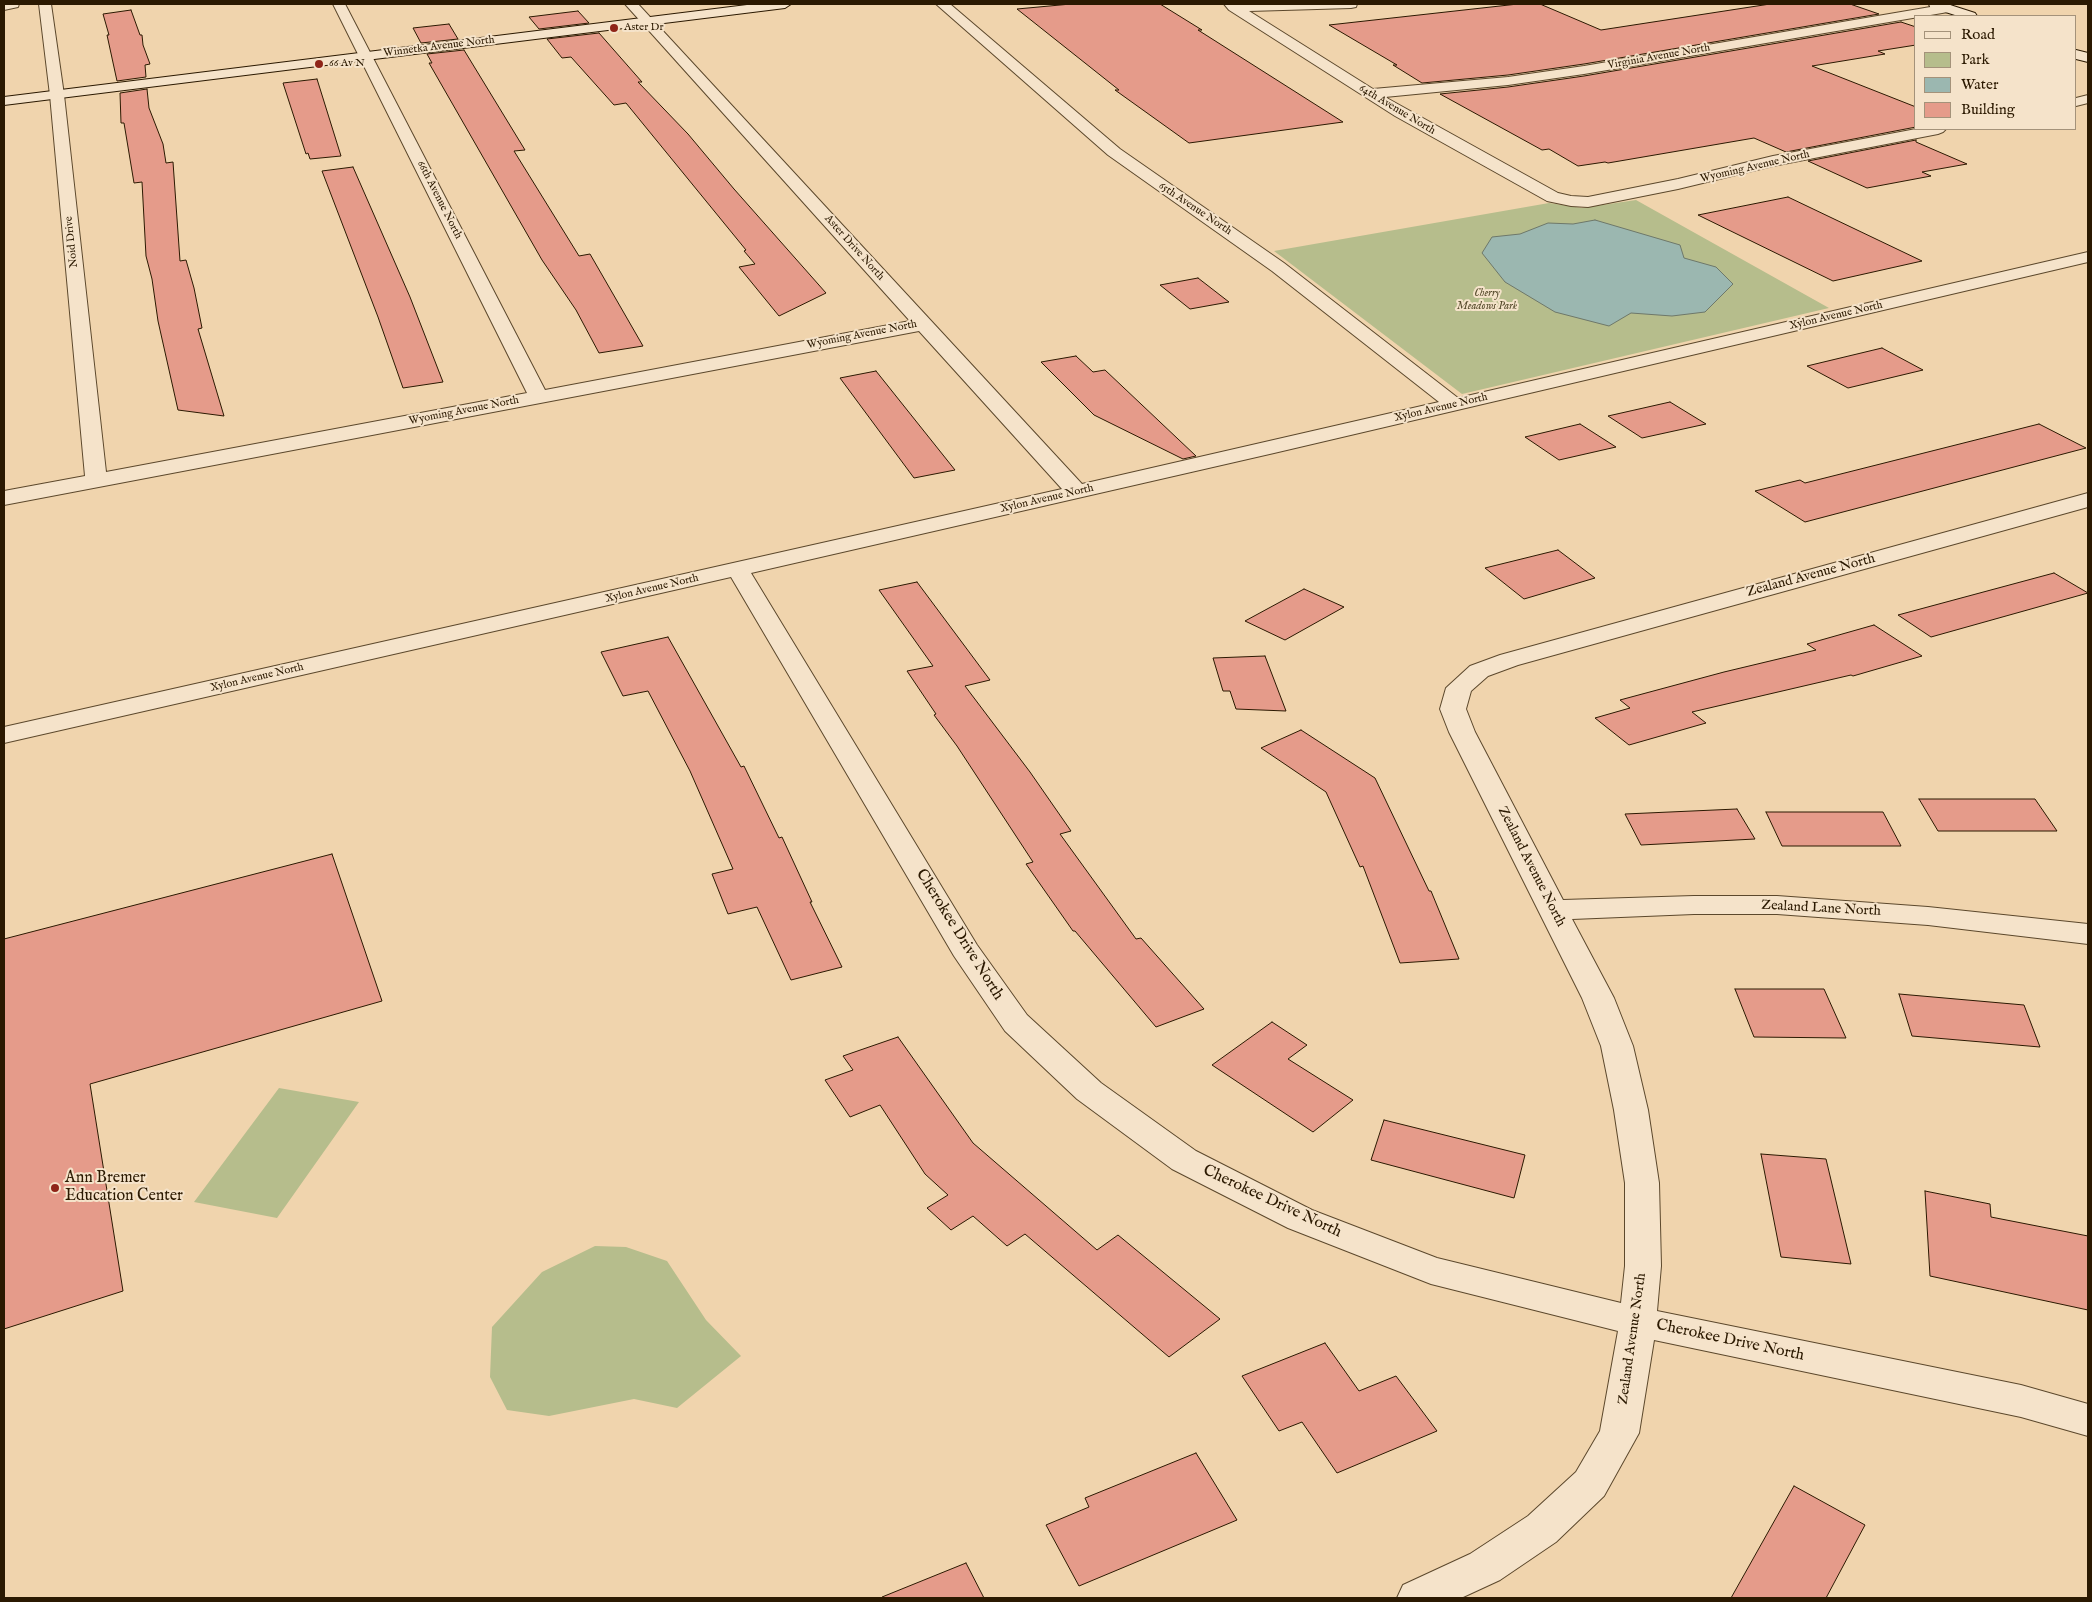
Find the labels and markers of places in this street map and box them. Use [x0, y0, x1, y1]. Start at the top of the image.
place label: Aster Dr [624, 21, 663, 35]
marker: Aster Dr [608, 22, 620, 34]
place label: 66 Av N [329, 57, 365, 71]
marker: 66 Av N [313, 58, 325, 70]
place label: Ann Bremer Education Center [65, 1169, 183, 1207]
marker: Ann Bremer Education Center [49, 1182, 61, 1194]

